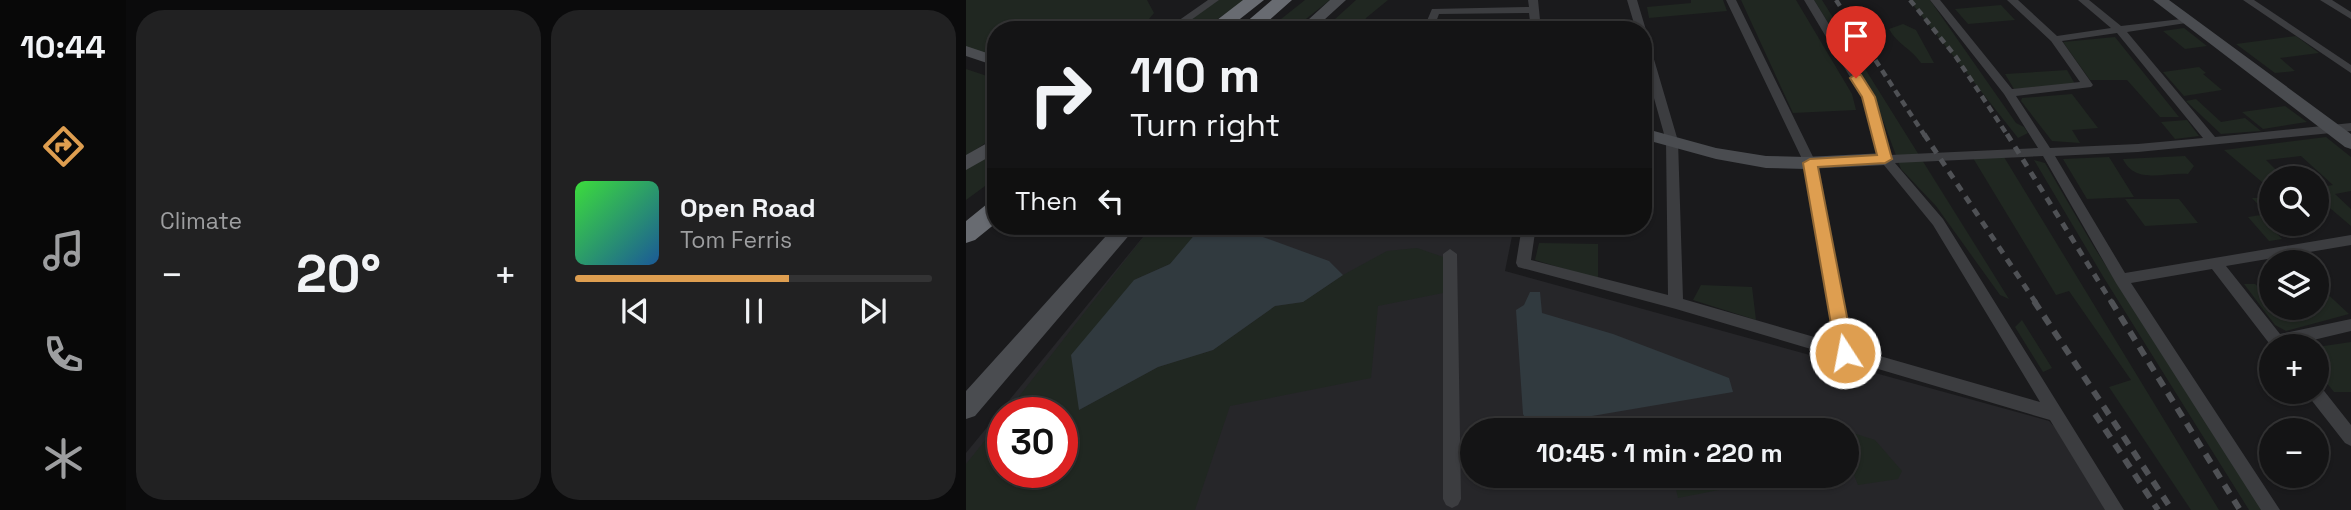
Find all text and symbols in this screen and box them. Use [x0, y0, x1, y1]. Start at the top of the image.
pin [1826, 6, 1886, 78]
icon: arrive [1837, 17, 1875, 55]
text: 10:44 [20, 27, 106, 67]
text: 110 m [1130, 44, 1260, 106]
icon: right [1015, 49, 1106, 140]
text: Turn right [1130, 105, 1280, 145]
icon: directions [39, 122, 88, 171]
map controls [2259, 166, 2329, 488]
button: search [2259, 166, 2329, 236]
icon: left [1092, 182, 1130, 220]
text: Then [1015, 184, 1078, 218]
text: Open Road [680, 191, 816, 225]
text: Climate [160, 206, 242, 236]
text: Tom Ferris [680, 225, 792, 255]
icon: music [39, 226, 88, 275]
text: 20° [296, 241, 381, 307]
button: layers [2259, 250, 2329, 320]
text: − [160, 251, 184, 299]
text: + [493, 251, 517, 299]
icon: previous [616, 292, 654, 330]
icon: pause [735, 292, 773, 330]
icon: next [854, 292, 892, 330]
position arrow [1808, 316, 1882, 390]
icon: phone [39, 330, 88, 379]
button: + [2259, 334, 2329, 404]
speed limit sign: 30 [987, 397, 1078, 488]
button: − [2259, 418, 2329, 488]
icon: climate [39, 434, 88, 483]
text: 10:45 · 1 min · 220 m [1536, 436, 1783, 470]

